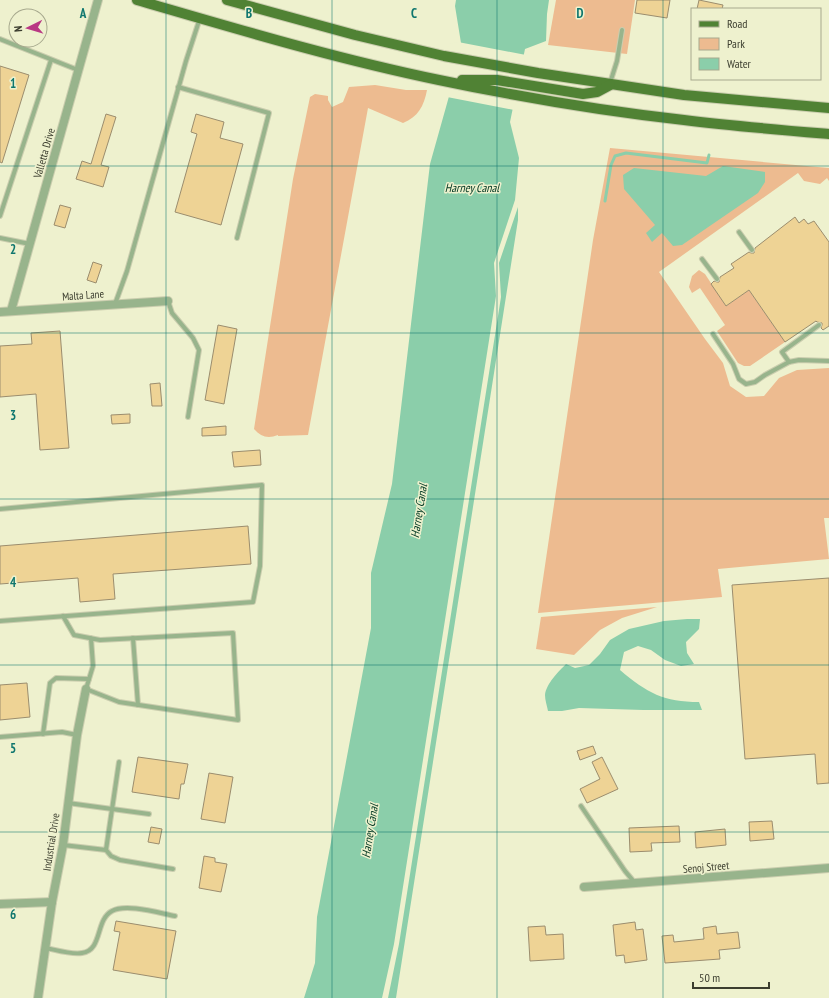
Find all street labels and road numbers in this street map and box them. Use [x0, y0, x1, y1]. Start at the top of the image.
street label: Valletta Drive [30, 126, 58, 181]
street label: Malta Lane [62, 287, 105, 303]
street label: Industrial Drive [40, 812, 63, 872]
street label: Senoj Street [682, 858, 730, 876]

